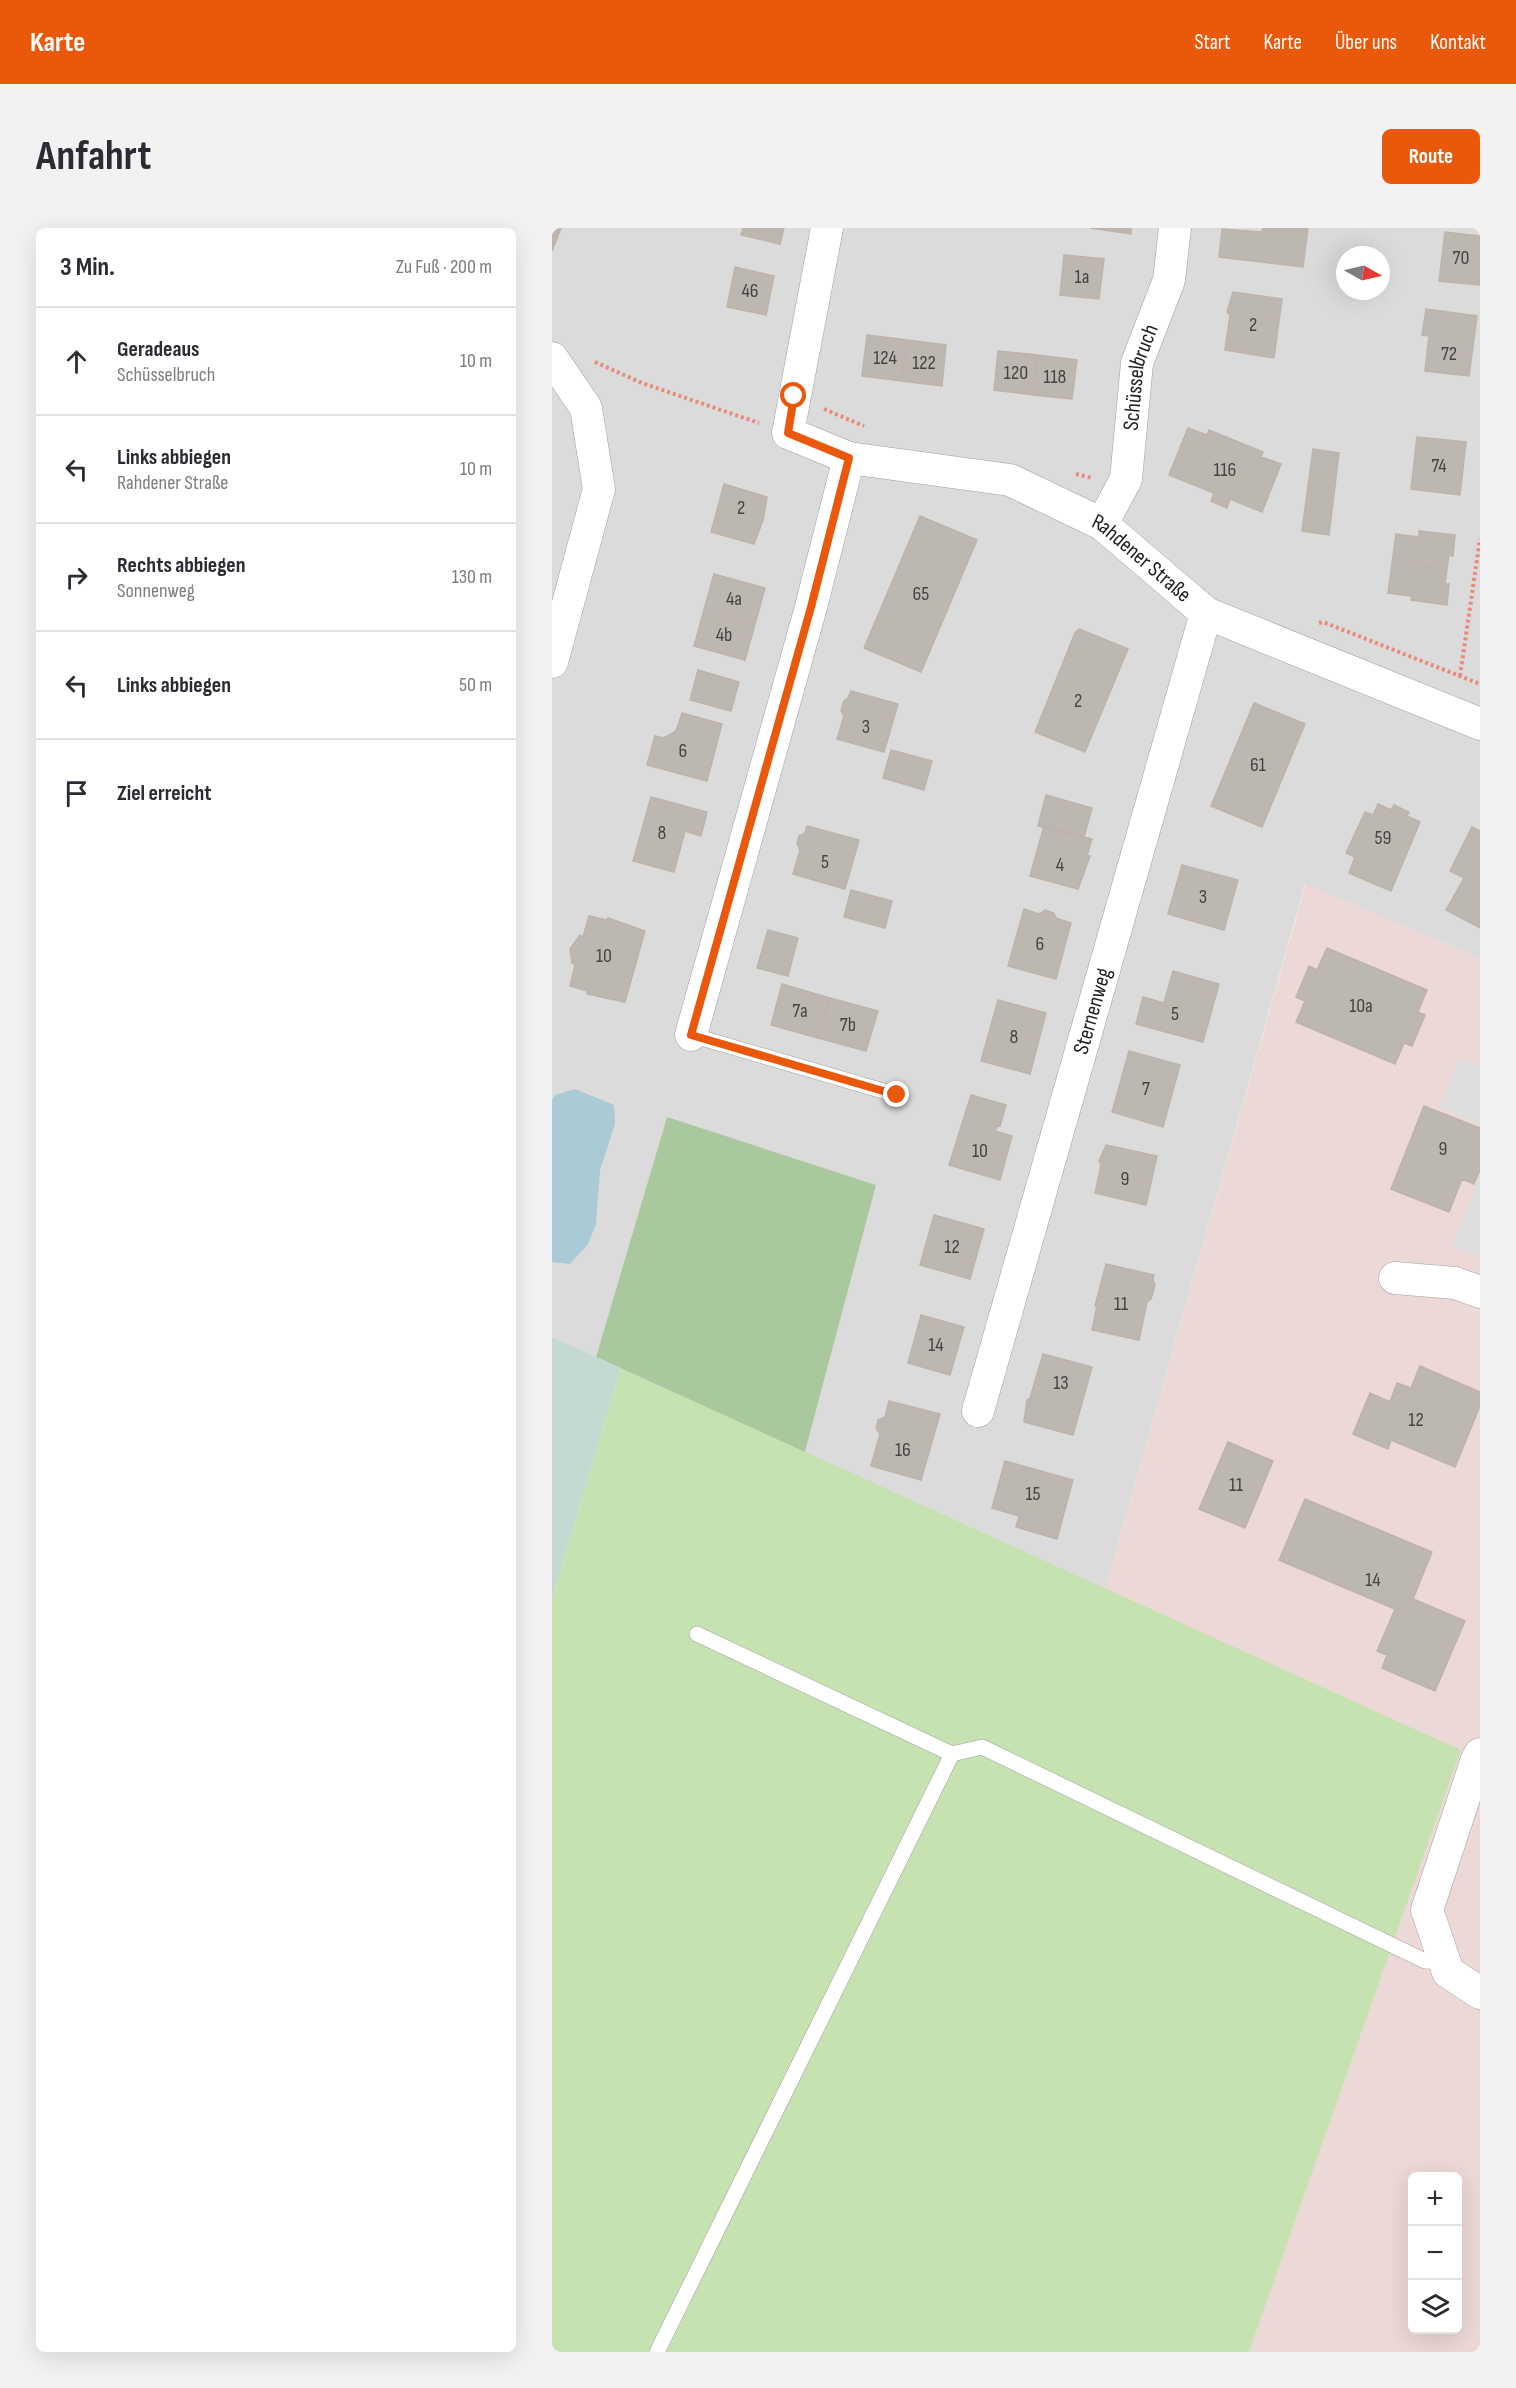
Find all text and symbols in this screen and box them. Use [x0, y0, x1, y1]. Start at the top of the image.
text: Karte [30, 26, 85, 59]
text: Start [1194, 30, 1231, 55]
text: Karte [1264, 30, 1302, 55]
text: Über uns [1335, 30, 1397, 55]
text: Kontakt [1430, 30, 1486, 55]
button: Route [1382, 129, 1480, 184]
text: Anfahrt [36, 131, 151, 182]
north arrow [1336, 246, 1390, 300]
house number: 70 [1453, 246, 1469, 270]
text: 3 Min. [60, 252, 115, 283]
text: Zu Fuß · 200 m [396, 255, 492, 279]
house number: 1a [1075, 265, 1089, 289]
house number: 46 [741, 279, 759, 303]
house number: 2 [1249, 313, 1257, 337]
street label: Schüsselbruch [1117, 320, 1164, 432]
text: Geradeaus [117, 336, 200, 363]
house number: 72 [1441, 342, 1457, 366]
icon: ahead [60, 345, 93, 378]
house number: 124 [873, 346, 897, 370]
text: 10 m [460, 349, 492, 373]
house number: 122 [912, 351, 936, 375]
house number: 120 [1004, 361, 1028, 385]
text: Schüsselbruch [117, 363, 215, 387]
house number: 118 [1044, 365, 1066, 389]
route start [780, 382, 806, 408]
text: Links abbiegen [117, 444, 231, 471]
icon: left [60, 453, 93, 486]
house number: 74 [1431, 454, 1447, 478]
text: 10 m [460, 457, 492, 481]
house number: 116 [1214, 458, 1236, 482]
text: Rahdener Straße [117, 471, 228, 495]
house number: 2 [737, 496, 745, 520]
street label: Rahdener Straße [1088, 508, 1197, 608]
text: Rechts abbiegen [117, 552, 246, 579]
icon: right [60, 561, 93, 594]
text: 130 m [452, 565, 492, 589]
text: Sonnenweg [117, 579, 195, 603]
house number: 65 [913, 582, 929, 606]
house number: 4a [726, 587, 742, 611]
house number: 4b [716, 623, 732, 647]
icon: left [60, 669, 93, 702]
text: Links abbiegen [117, 672, 231, 699]
text: 50 m [459, 673, 492, 697]
house number: 2 [1074, 689, 1082, 713]
house number: 3 [862, 715, 870, 739]
house number: 6 [679, 739, 687, 763]
house number: 61 [1250, 753, 1266, 777]
icon: arrive [60, 777, 93, 810]
text: Ziel erreicht [117, 780, 212, 807]
house number: 8 [658, 821, 666, 845]
house number: 59 [1375, 826, 1391, 850]
house number: 5 [821, 850, 829, 874]
house number: 4 [1056, 853, 1064, 877]
house number: 3 [1199, 885, 1207, 909]
house number: 6 [1036, 932, 1044, 956]
house number: 10 [596, 944, 612, 968]
street label: Sternenweg [1067, 964, 1118, 1057]
house number: 10a [1349, 994, 1373, 1018]
house number: 7a [792, 999, 808, 1023]
house number: 5 [1171, 1002, 1179, 1026]
house number: 7b [840, 1013, 856, 1037]
house number: 8 [1010, 1025, 1018, 1049]
house number: 7 [1142, 1077, 1150, 1101]
route end [883, 1081, 909, 1107]
house number: 9 [1439, 1137, 1447, 1161]
house number: 10 [972, 1139, 988, 1163]
house number: 9 [1121, 1167, 1129, 1191]
house number: 12 [944, 1235, 960, 1259]
house number: 11 [1114, 1292, 1128, 1316]
house number: 14 [928, 1333, 944, 1357]
house number: 13 [1053, 1371, 1069, 1395]
house number: 12 [1408, 1408, 1424, 1432]
house number: 16 [895, 1438, 911, 1462]
house number: 11 [1229, 1473, 1243, 1497]
house number: 15 [1025, 1482, 1041, 1506]
house number: 14 [1365, 1568, 1381, 1592]
map controls [1408, 2172, 1462, 2334]
button: + [1408, 2172, 1462, 2226]
button: − [1408, 2226, 1462, 2280]
button: layers [1408, 2280, 1462, 2334]

